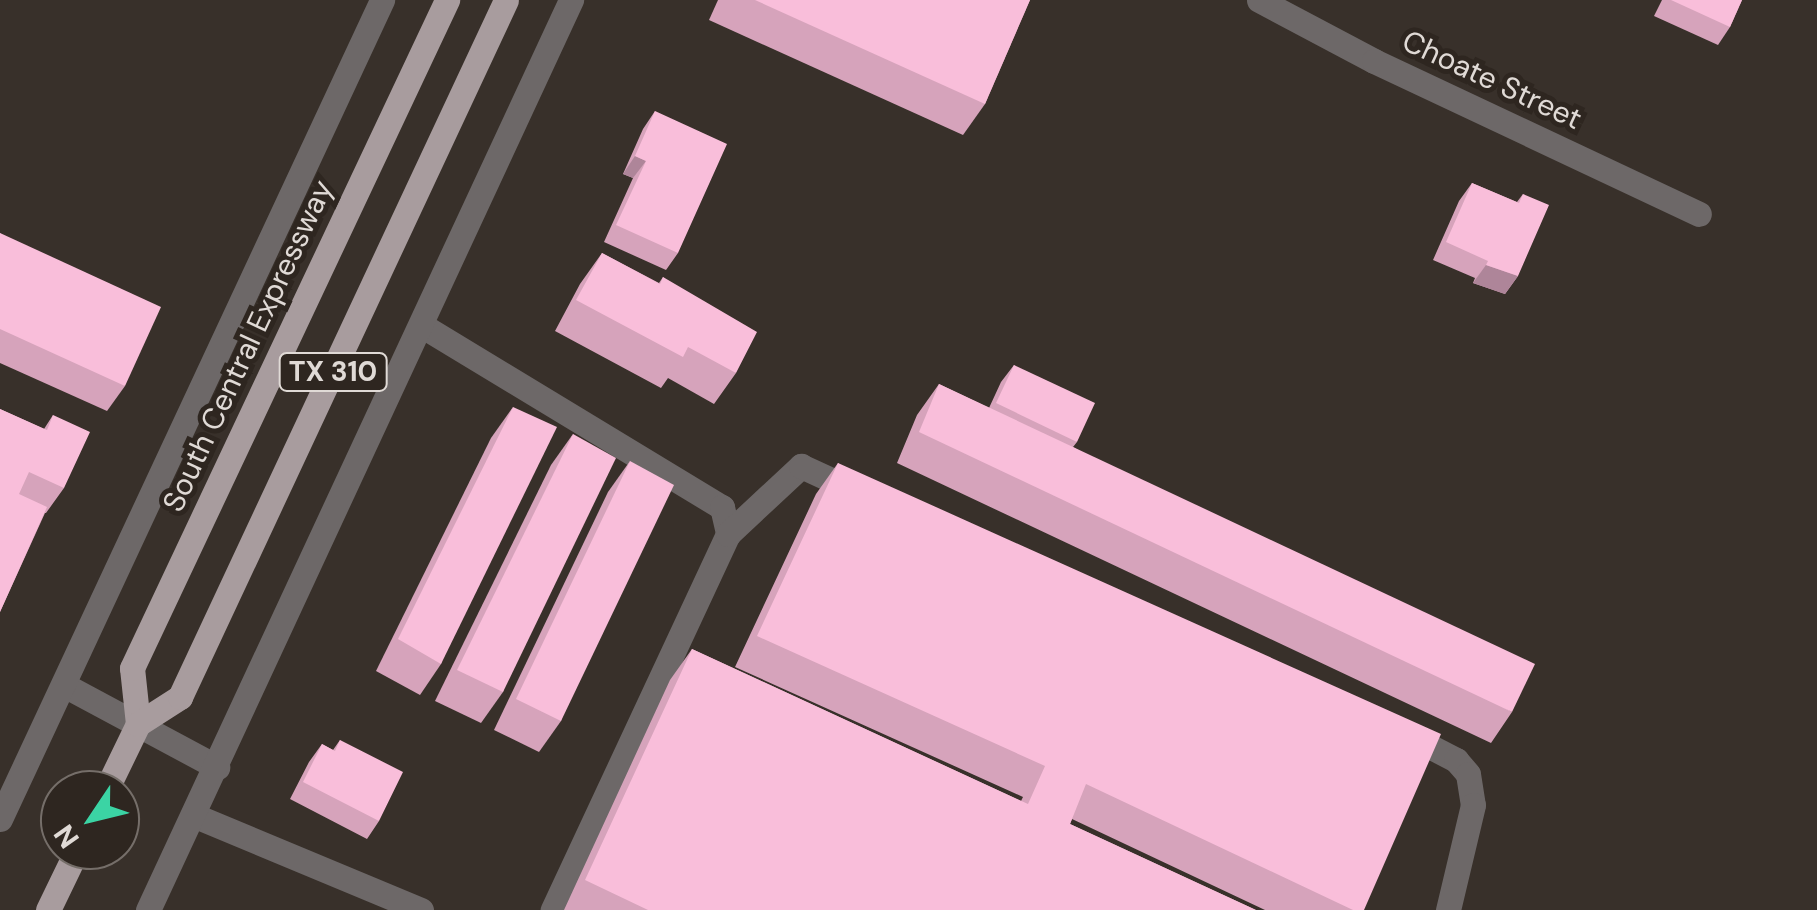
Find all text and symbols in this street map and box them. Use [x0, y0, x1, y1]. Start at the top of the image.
street label: Choate Street [1397, 23, 1587, 137]
street label: South Central Expressway [155, 175, 341, 517]
road number: TX 310 [278, 349, 388, 395]
north arrow [40, 770, 140, 870]
text: N [46, 817, 88, 855]

